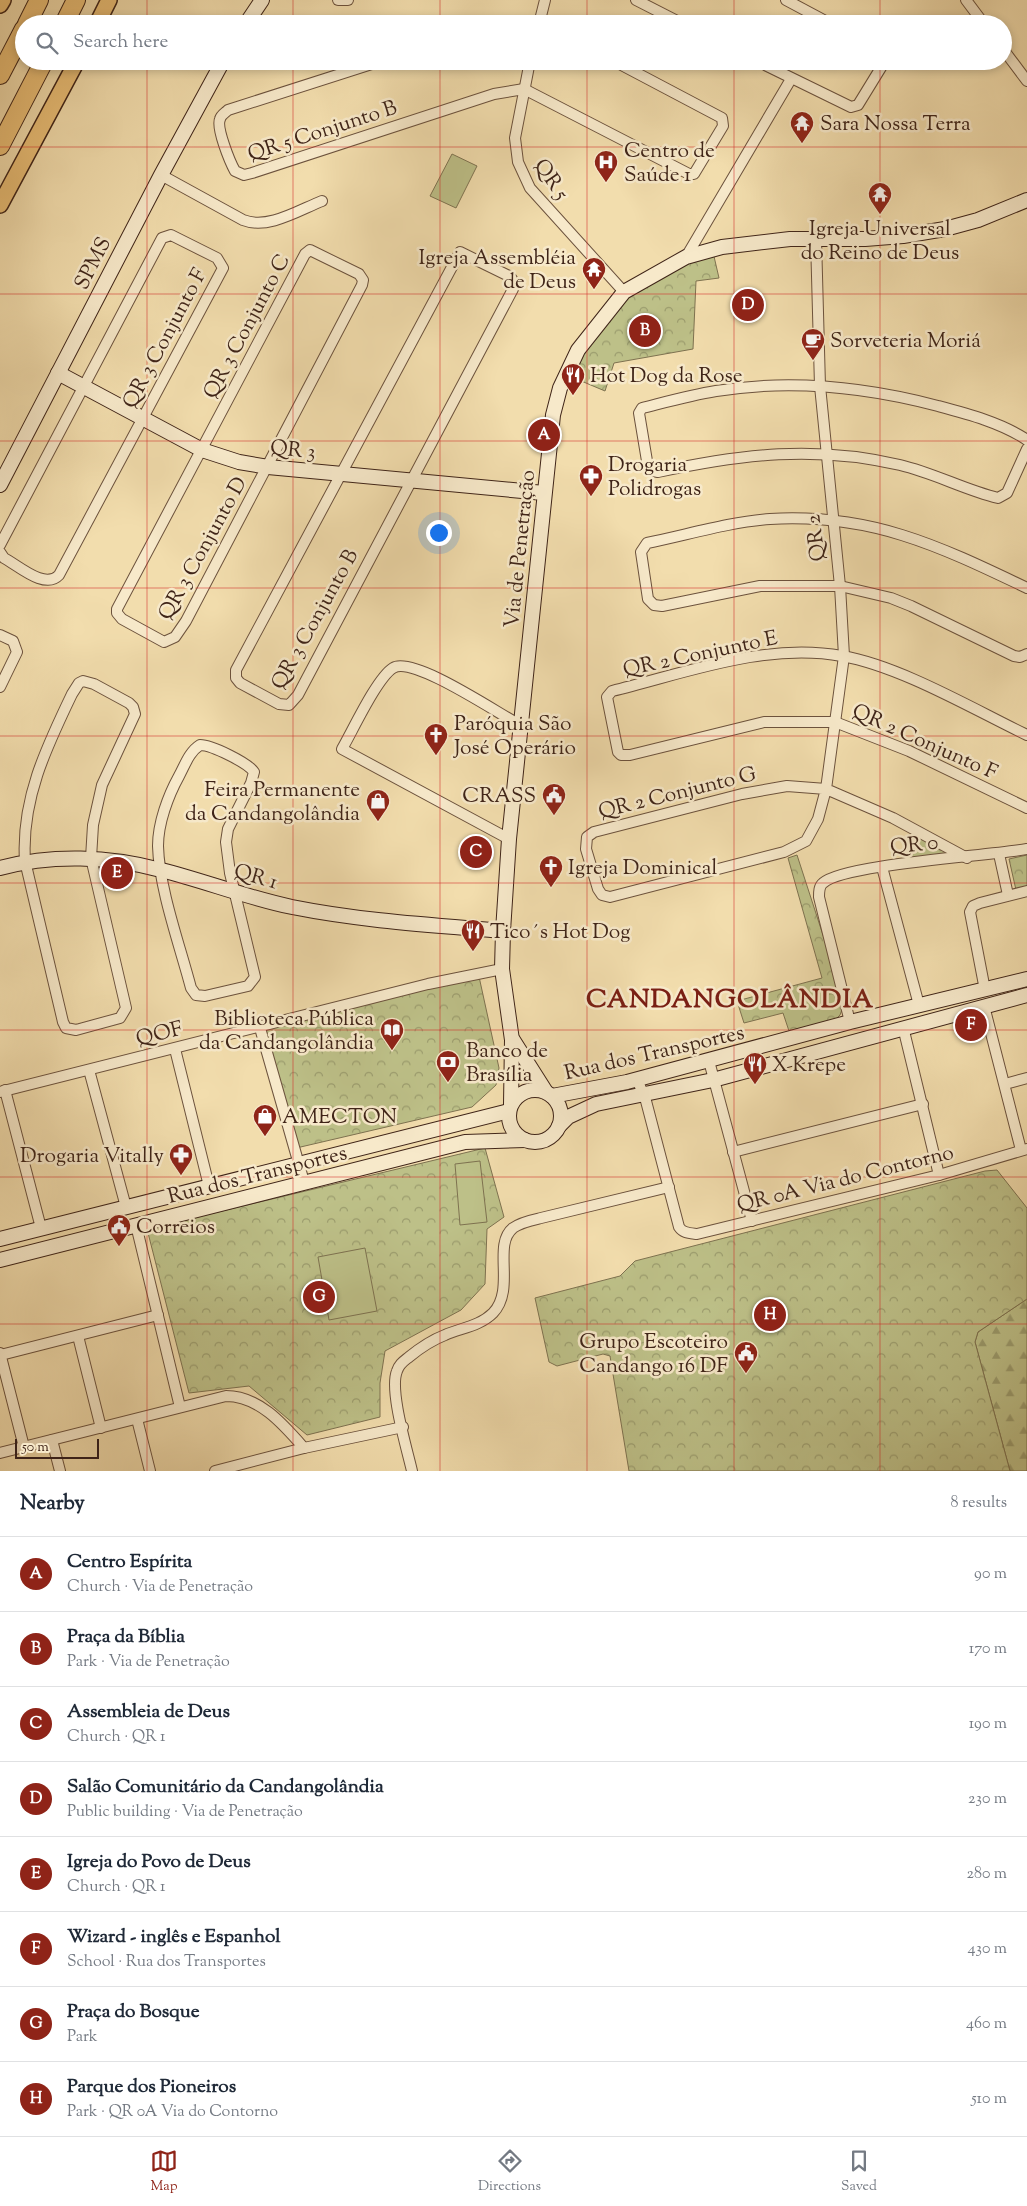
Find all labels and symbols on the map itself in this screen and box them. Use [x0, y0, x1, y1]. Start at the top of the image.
street label: QR 5 Conjunto B [244, 94, 401, 170]
temple icon: Sara Nossa Terra [789, 110, 815, 144]
place label: Sara Nossa Terra [820, 110, 971, 140]
place label: Centro de Saúde 1 [624, 137, 715, 191]
hospital icon: Centro de Saúde 1 [593, 149, 619, 183]
street label: QR 5 [526, 153, 575, 207]
temple icon: Igreja Universal do Reino de Deus [867, 181, 893, 215]
place label: Igreja Universal do Reino de Deus [801, 215, 959, 269]
street label: SPMS [68, 232, 120, 295]
place label: Igreja Assembléia de Deus [418, 244, 576, 298]
street label: QR 3 Conjunto C [197, 249, 299, 405]
temple icon: Igreja Assembléia de Deus [581, 256, 607, 290]
street label: QR 3 Conjunto F [116, 263, 216, 414]
pin: D [732, 286, 764, 324]
pin: B [629, 312, 661, 350]
cafe icon: Sorveteria Moriá [800, 327, 826, 361]
place label: Sorveteria Moriá [830, 327, 981, 357]
restaurant icon: Hot Dog da Rose [560, 362, 586, 396]
place label: Hot Dog da Rose [590, 362, 743, 392]
pin: A [528, 416, 560, 454]
street label: QR 3 [269, 434, 317, 468]
place label: Drogaria Polidrogas [608, 451, 701, 505]
pharmacy icon: Drogaria Polidrogas [578, 463, 604, 497]
street label: Via de Penetração [498, 468, 544, 630]
street label: QR 3 Conjunto D [152, 472, 256, 626]
street label: QR 2 [799, 512, 835, 563]
your location [426, 520, 452, 546]
street label: QR 3 Conjunto B [265, 544, 367, 696]
street label: QR 2 Conjunto E [620, 624, 781, 686]
street label: QR 2 Conjunto F [847, 697, 1002, 788]
place label: Paróquia São José Operário [453, 710, 576, 764]
church icon: Paróquia São José Operário [423, 722, 449, 756]
street label: QR 2 Conjunto G [595, 760, 760, 828]
place label: Feira Permanente da Candangolândia [185, 776, 360, 830]
place label: CRASS [462, 782, 536, 812]
public building icon: CRASS [541, 782, 567, 816]
shop icon: Feira Permanente da Candangolândia [365, 788, 391, 822]
street label: QR 0 [889, 829, 940, 863]
pin: C [460, 833, 492, 871]
pin: E [101, 854, 133, 892]
church icon: Igreja Dominical [538, 854, 564, 888]
place label: Igreja Dominical [568, 854, 718, 884]
street label: QR 1 [230, 857, 281, 898]
restaurant icon: Tico´s Hot Dog [460, 918, 486, 952]
place label: Tico´s Hot Dog [490, 918, 631, 948]
district label: CANDANGOLÂNDIA [586, 982, 874, 1019]
place label: Biblioteca Pública da Candangolândia [199, 1005, 374, 1059]
pin: F [955, 1006, 987, 1044]
street label: QOF [133, 1015, 186, 1055]
library icon: Biblioteca Pública da Candangolândia [379, 1017, 405, 1051]
street label: Rua dos Transportes [561, 1019, 747, 1089]
place label: Banco de Brasília [466, 1037, 548, 1091]
bank icon: Banco de Brasília [435, 1049, 461, 1083]
restaurant icon: X Krepe [742, 1051, 768, 1085]
place label: X Krepe [772, 1051, 846, 1081]
shop icon: AMECTON [252, 1103, 278, 1137]
place label: AMECTON [282, 1103, 397, 1133]
street label: QR 0A Via do Contorno [734, 1138, 957, 1221]
street label: Rua dos Transportes [165, 1139, 350, 1213]
place label: Drogaria Vitally [20, 1142, 165, 1172]
pharmacy icon: Drogaria Vitally [168, 1142, 194, 1176]
public building icon: Correios [106, 1213, 132, 1247]
place label: Correios [136, 1213, 215, 1243]
pin: G [303, 1278, 335, 1316]
pin: H [754, 1296, 786, 1334]
place label: Grupo Escoteiro Candango 16 DF [579, 1328, 728, 1382]
public building icon: Grupo Escoteiro Candango 16 DF [733, 1340, 759, 1374]
scale bar [15, 1436, 99, 1459]

